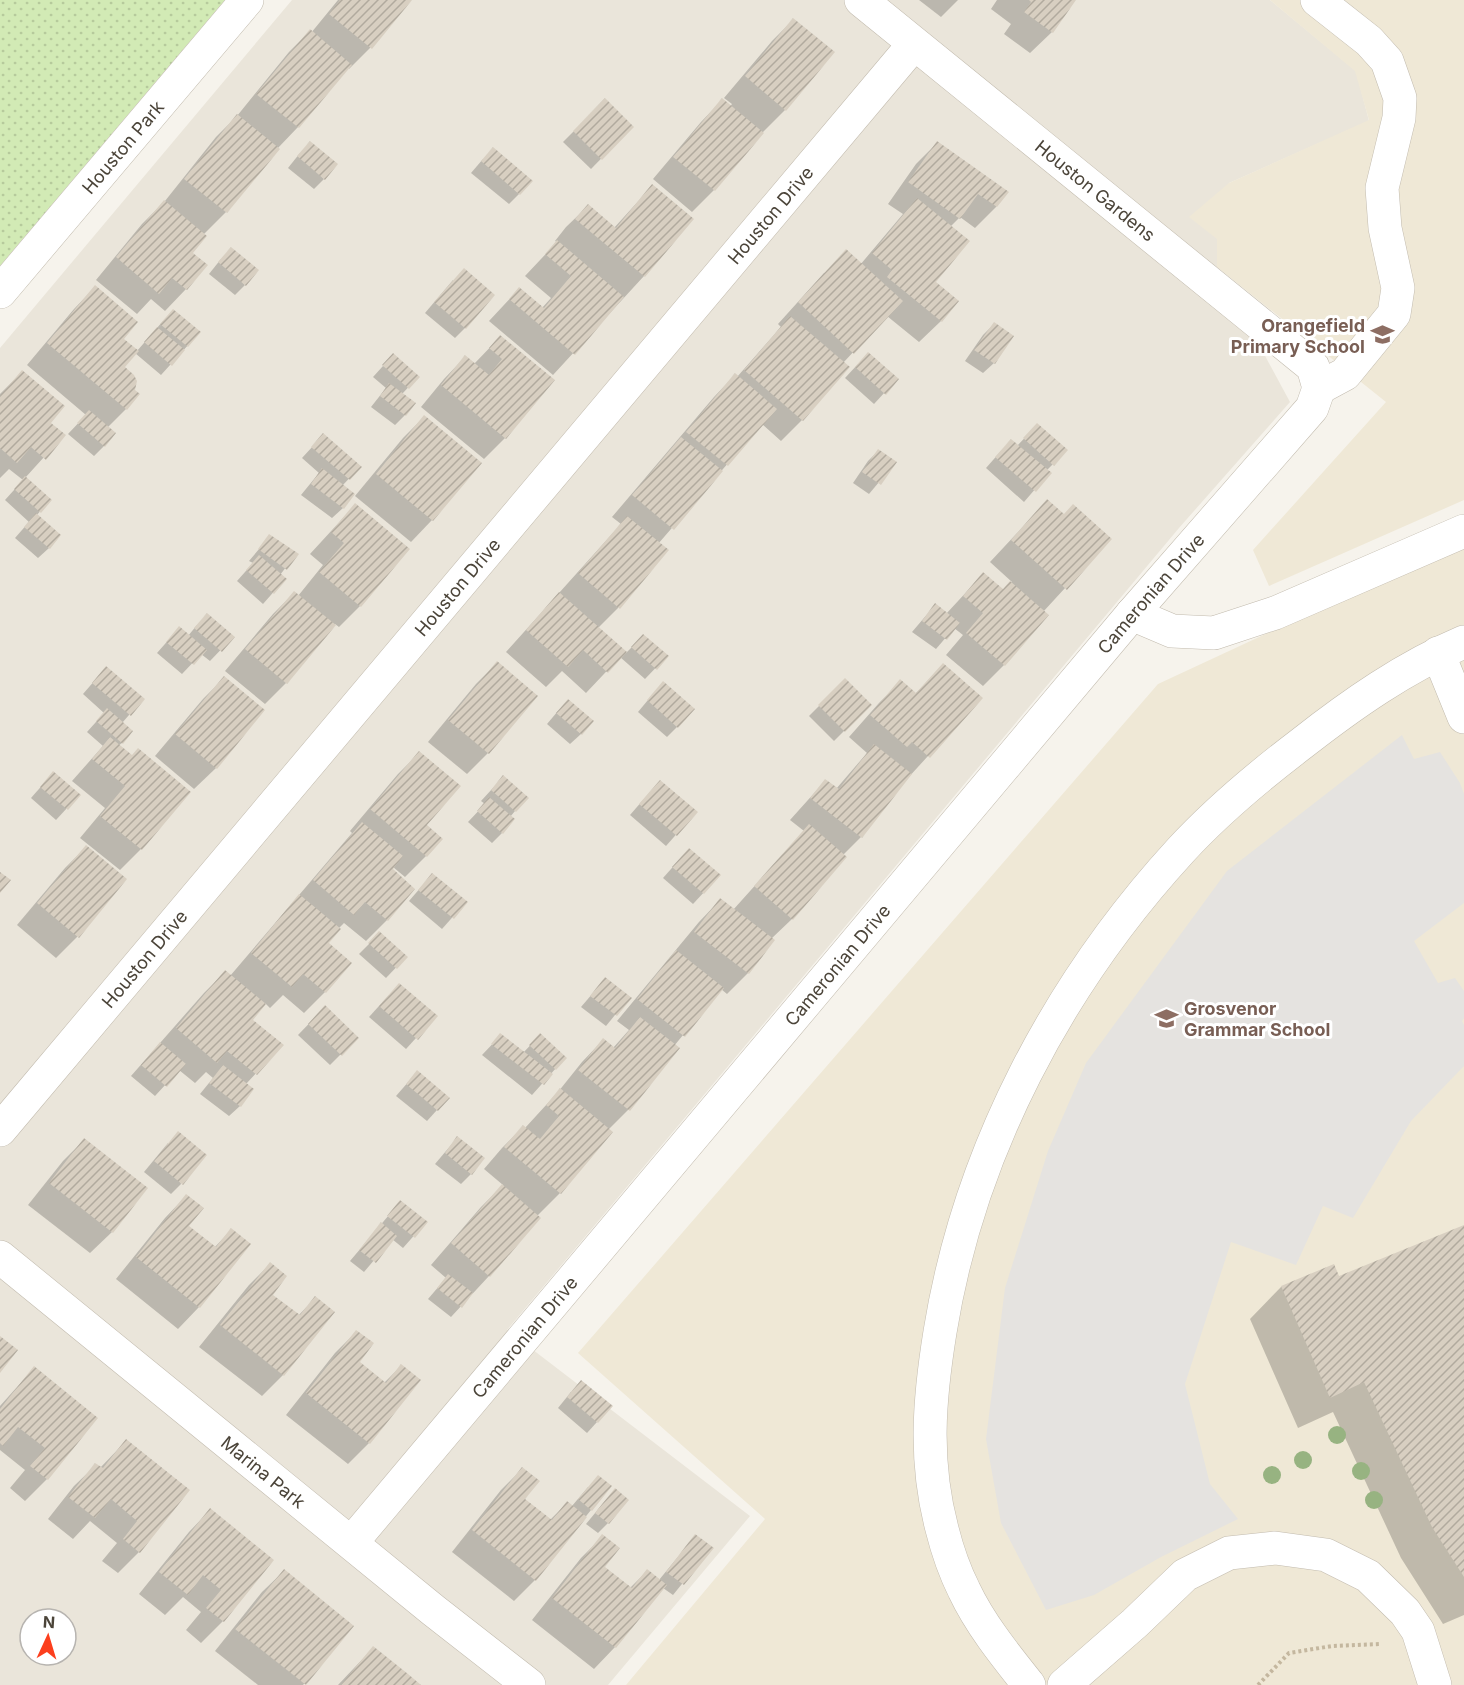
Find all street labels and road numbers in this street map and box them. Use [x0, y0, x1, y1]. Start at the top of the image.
street label: Houston Park [78, 96, 168, 198]
street label: Houston Gardens [1031, 135, 1160, 245]
street label: Houston Drive [723, 162, 817, 268]
street label: Cameronian Drive [1093, 529, 1208, 658]
street label: Houston Drive [410, 534, 504, 640]
street label: Cameronian Drive [780, 900, 894, 1030]
street label: Houston Drive [97, 905, 191, 1012]
street label: Cameronian Drive [467, 1272, 581, 1402]
street label: Marina Park [217, 1431, 310, 1512]

